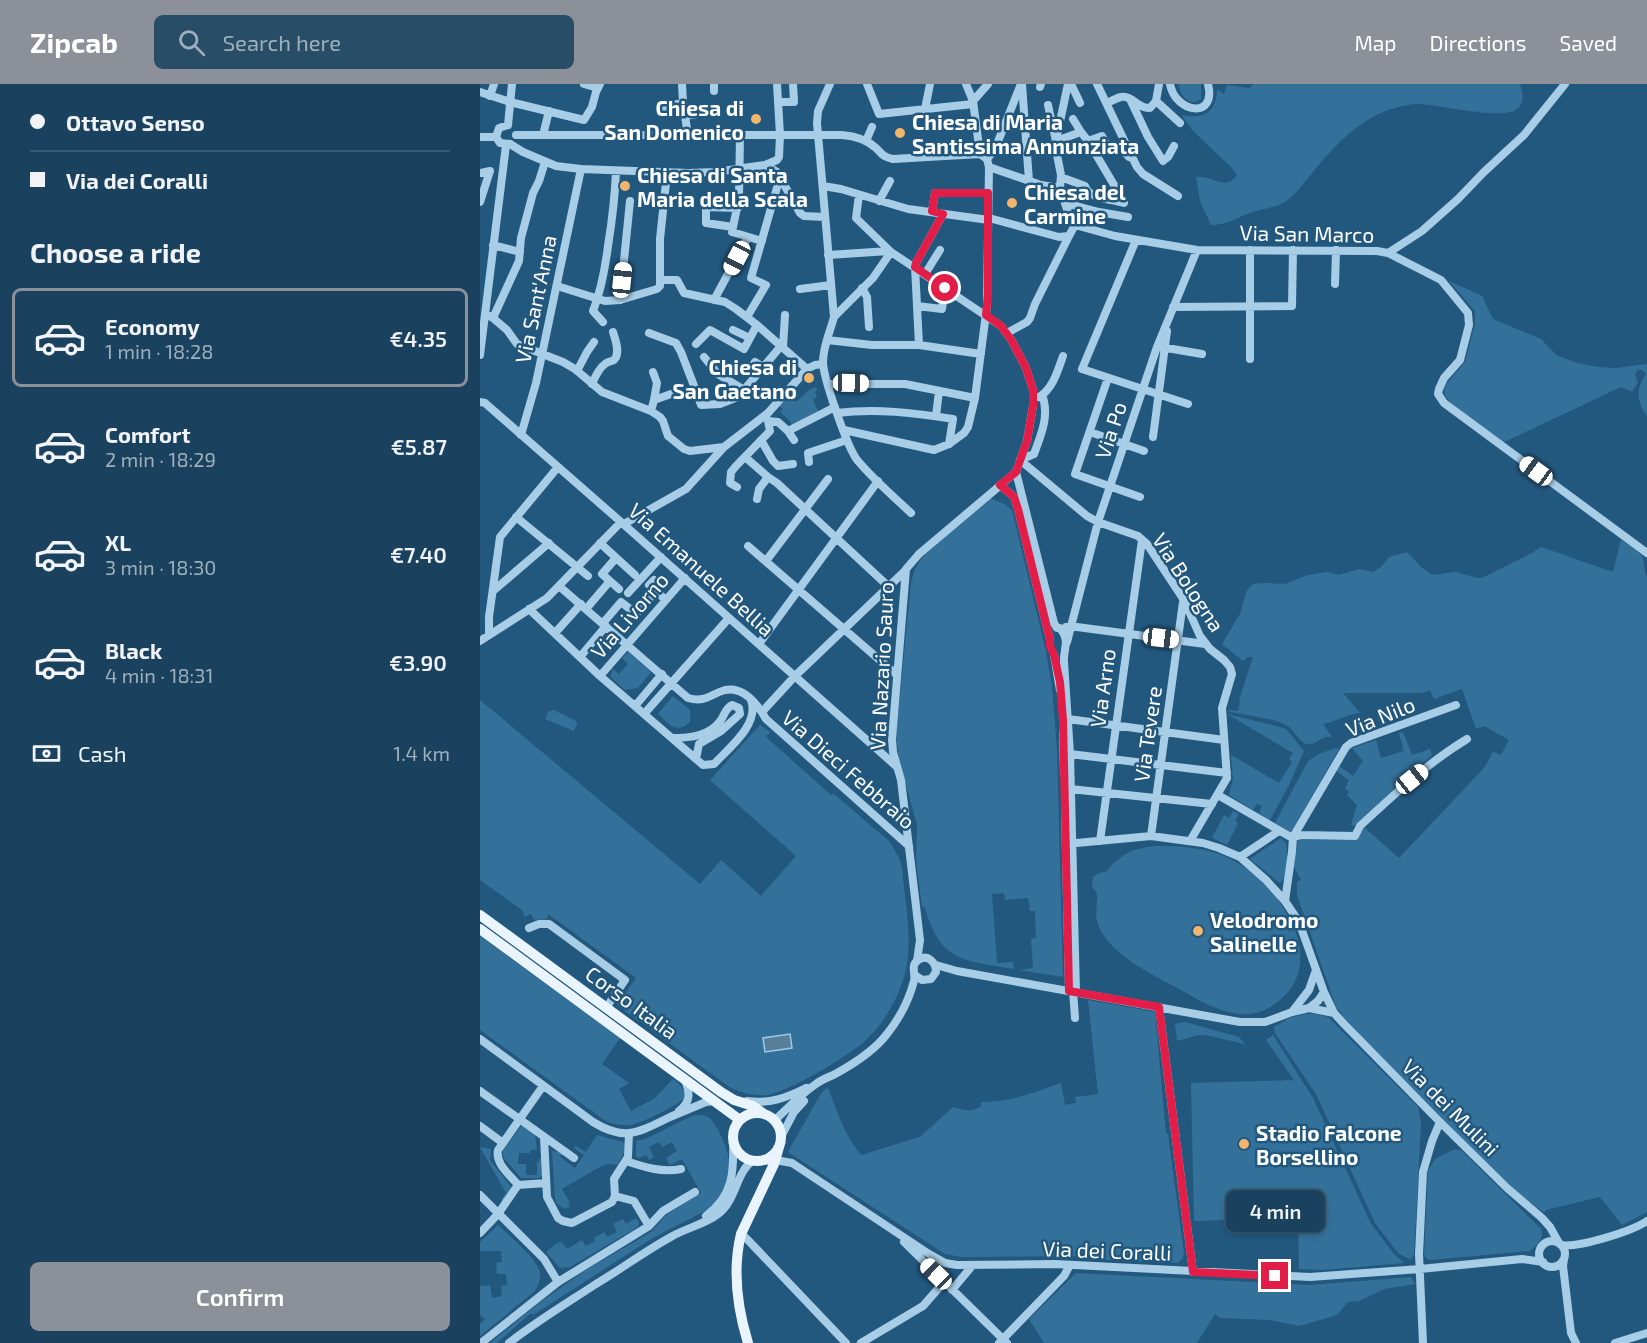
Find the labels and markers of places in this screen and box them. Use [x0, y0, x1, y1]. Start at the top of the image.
place label: Chiesa di San Domenico [604, 95, 744, 144]
place label: Chiesa di Maria Santissima Annunziata [912, 109, 1139, 158]
marker: Chiesa di San Domenico [749, 112, 763, 126]
marker: Chiesa di Maria Santissima Annunziata [893, 126, 907, 140]
place label: Chiesa di Santa Maria della Scala [637, 162, 808, 211]
marker: Chiesa di Santa Maria della Scala [618, 179, 632, 193]
place label: Chiesa del Carmine [1024, 179, 1126, 228]
marker: Chiesa del Carmine [1005, 196, 1019, 210]
place label: Chiesa di San Gaetano [673, 354, 797, 403]
marker: Chiesa di San Gaetano [802, 371, 816, 385]
place label: Velodromo Salinelle [1210, 907, 1318, 956]
marker: Velodromo Salinelle [1191, 924, 1205, 938]
place label: Stadio Falcone Borsellino [1256, 1120, 1402, 1169]
marker: Stadio Falcone Borsellino [1237, 1137, 1251, 1151]

